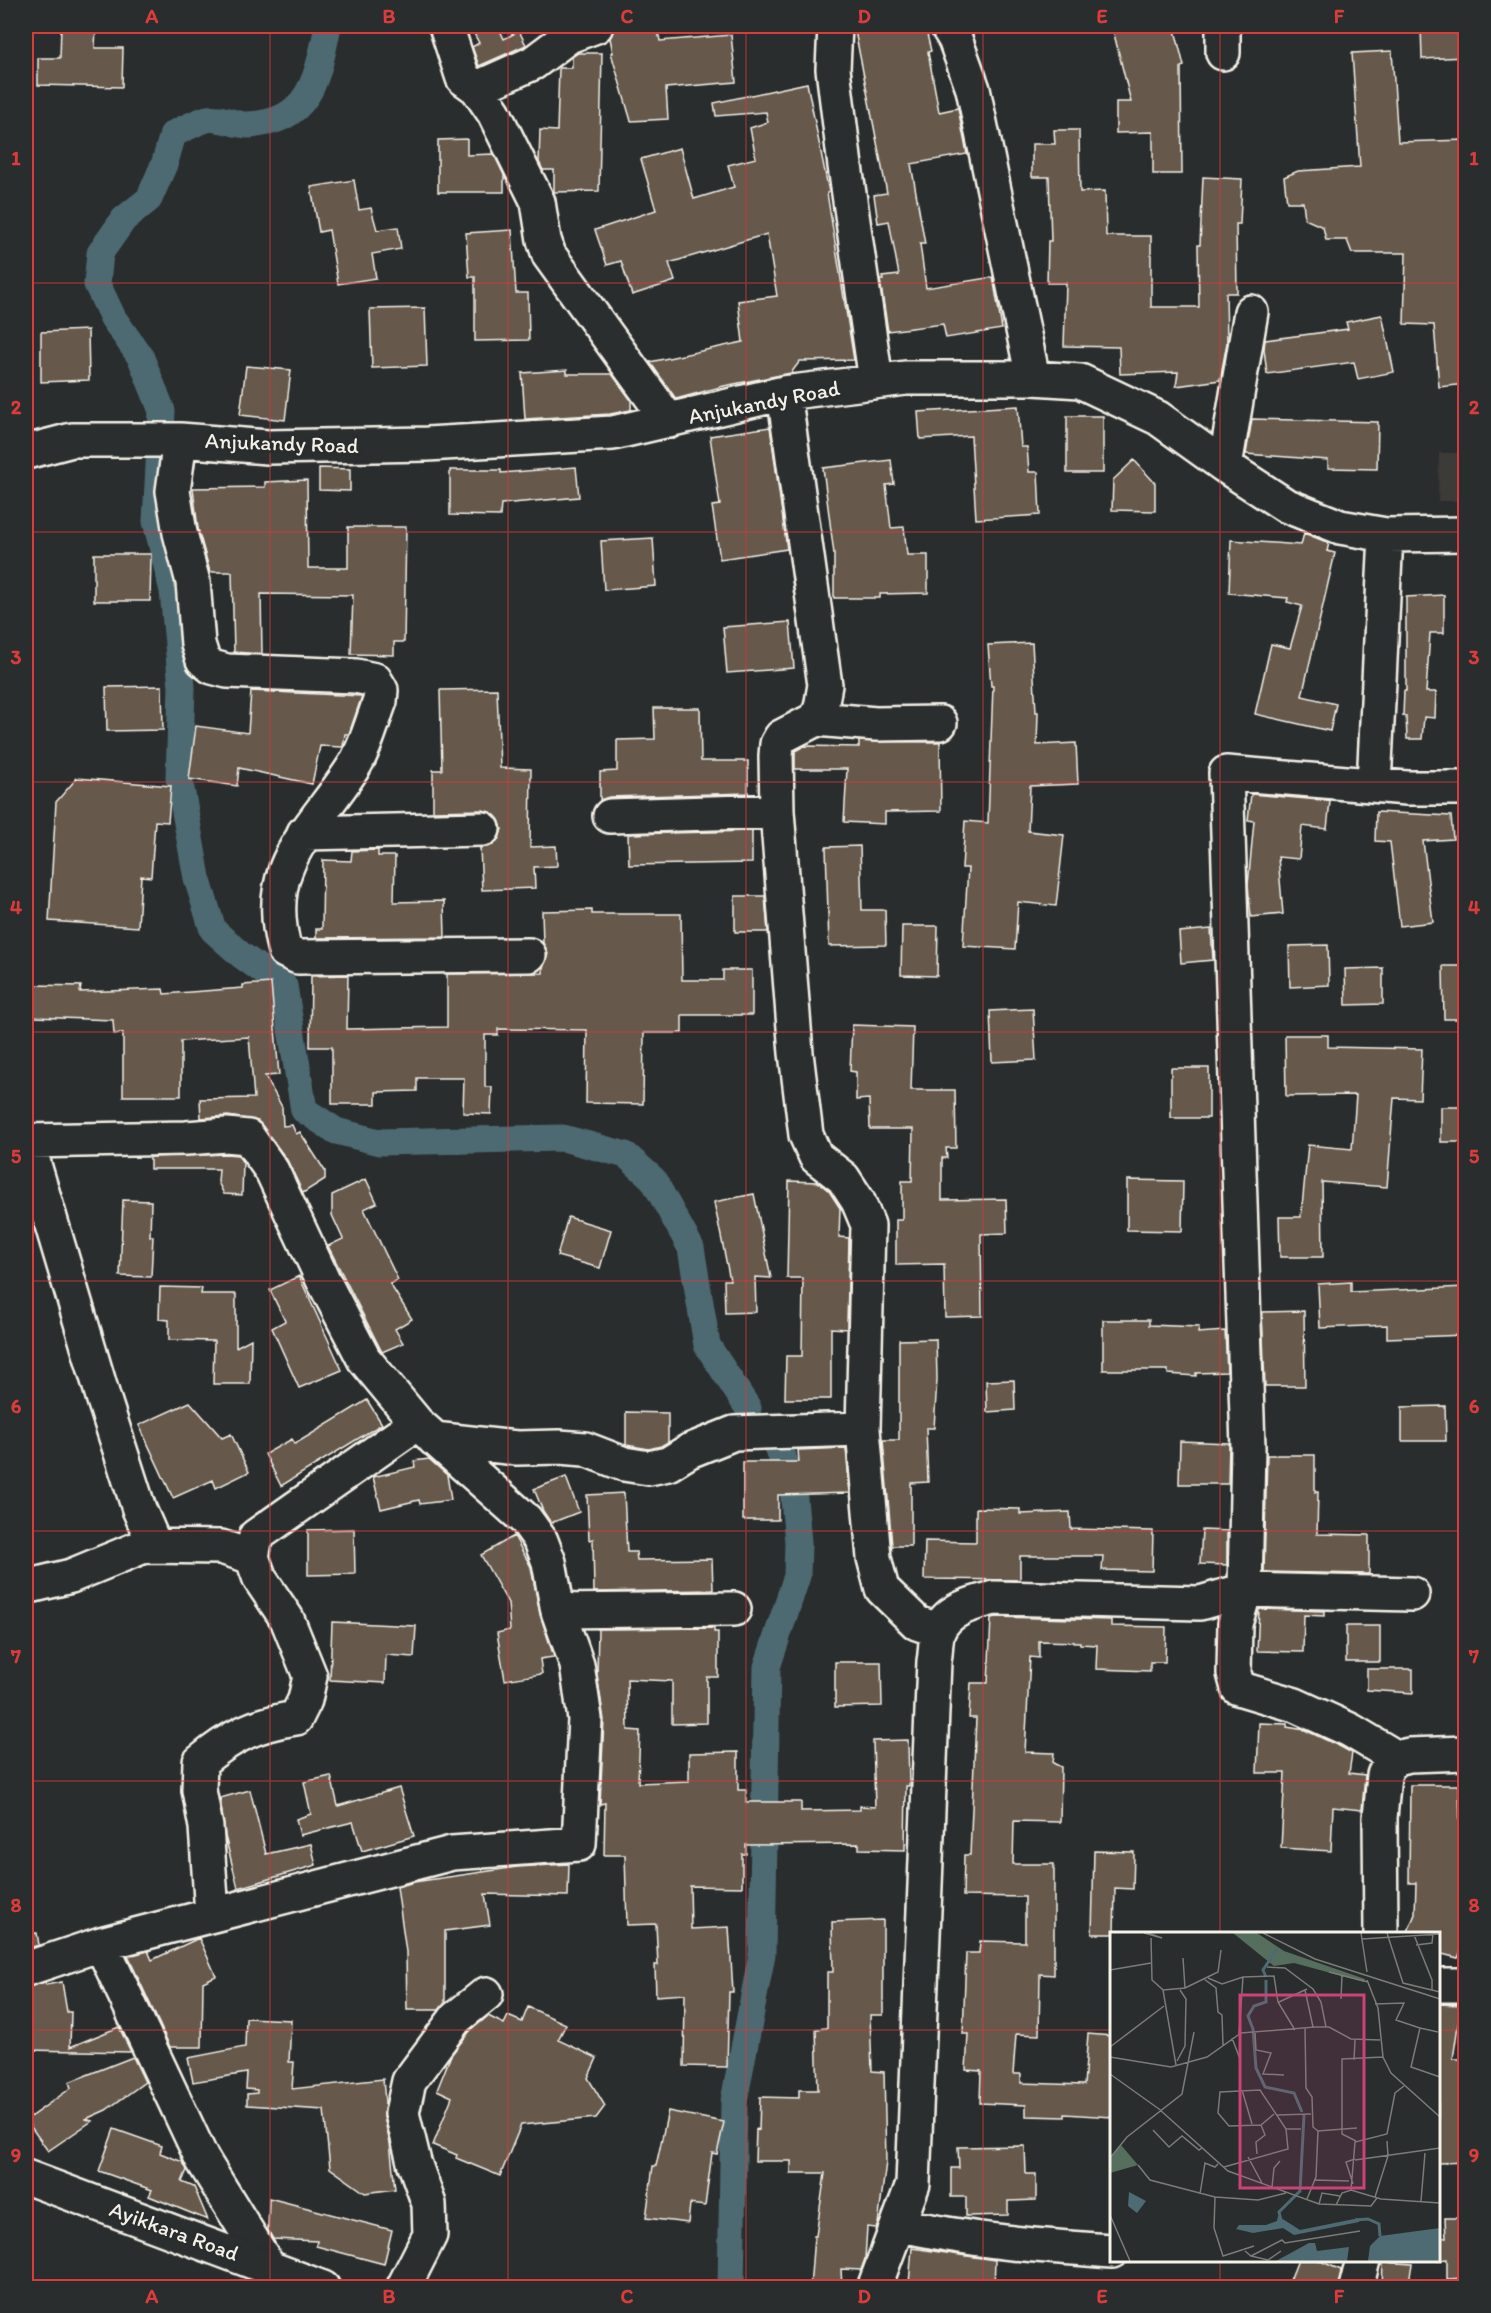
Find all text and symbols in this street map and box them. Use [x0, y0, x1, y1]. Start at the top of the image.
text: A [145, 4, 159, 28]
text: B [383, 4, 396, 28]
text: C [621, 4, 634, 28]
text: D [857, 4, 871, 28]
text: E [1096, 4, 1108, 28]
text: F [1334, 4, 1345, 28]
text: 1 [11, 146, 21, 170]
text: 1 [1469, 146, 1479, 170]
street label: Anjukandy Road [686, 374, 842, 430]
text: 2 [11, 395, 22, 419]
text: 2 [1469, 395, 1480, 419]
street label: Anjukandy Road [205, 427, 359, 459]
text: 3 [11, 645, 22, 669]
text: 3 [1469, 645, 1480, 669]
text: 4 [10, 895, 22, 919]
text: 4 [1468, 895, 1480, 919]
text: 5 [11, 1144, 22, 1168]
text: 5 [1469, 1144, 1480, 1168]
text: 6 [11, 1394, 22, 1418]
text: 6 [1469, 1394, 1480, 1418]
text: 7 [10, 1644, 21, 1668]
text: 7 [1468, 1644, 1479, 1668]
text: 8 [11, 1893, 22, 1917]
text: 8 [1469, 1893, 1480, 1917]
inset map [1110, 1932, 1440, 2262]
text: 9 [11, 2143, 21, 2167]
text: 9 [1469, 2143, 1479, 2167]
street label: Ayikkara Road [106, 2195, 242, 2267]
text: A [145, 2284, 159, 2308]
text: B [383, 2284, 396, 2308]
text: C [621, 2284, 634, 2308]
text: D [857, 2284, 871, 2308]
text: E [1096, 2284, 1108, 2308]
text: F [1334, 2284, 1345, 2308]

